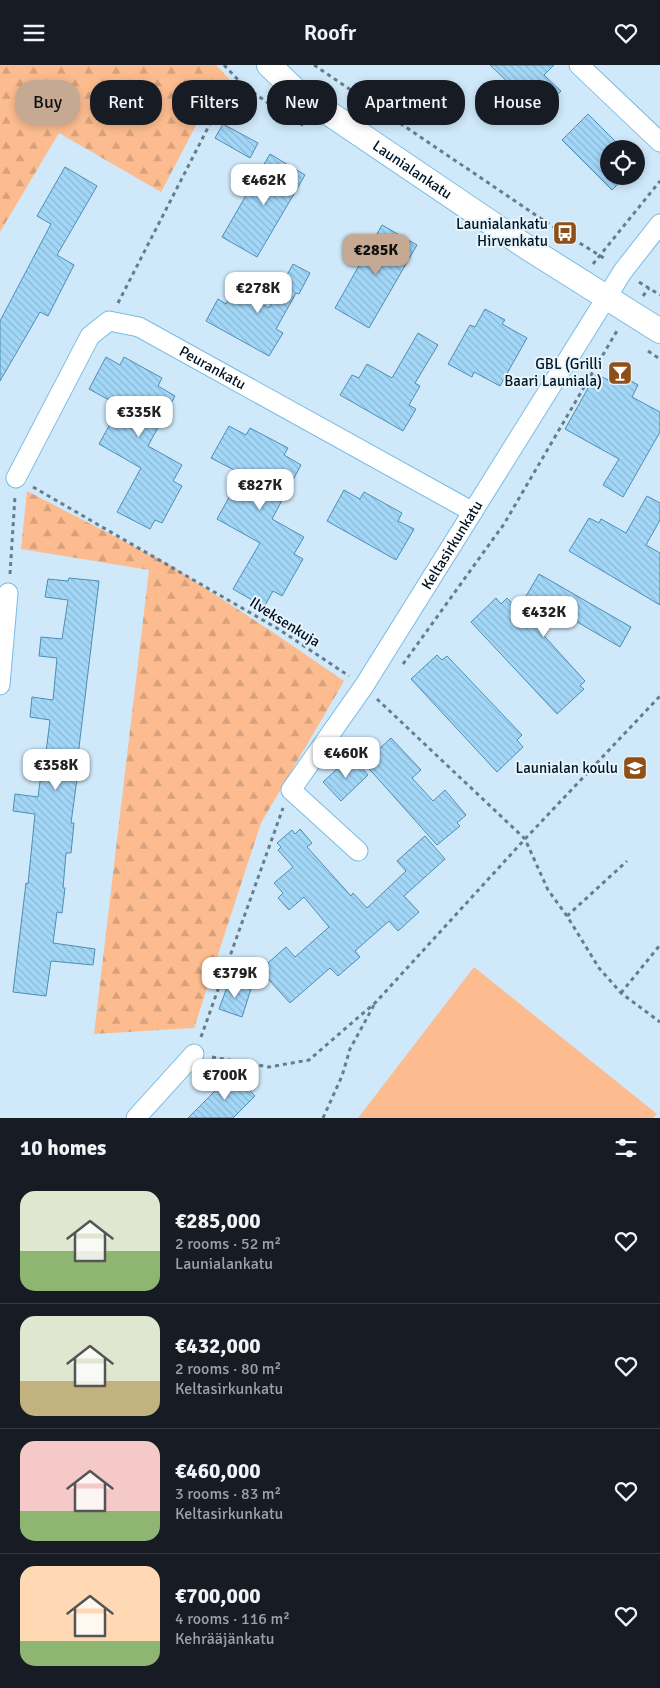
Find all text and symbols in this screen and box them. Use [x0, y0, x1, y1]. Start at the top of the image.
icon: menu [20, 19, 48, 47]
text: Roofr [304, 19, 356, 46]
icon: heart [612, 19, 640, 47]
chip: Buy [15, 80, 80, 125]
chip: Rent [90, 80, 162, 125]
chip: Filters [172, 80, 257, 125]
chip: New [267, 80, 337, 125]
chip: Apartment [347, 80, 465, 125]
chip: House [475, 80, 559, 125]
street label: Launialankatu [369, 137, 456, 203]
map controls [600, 140, 645, 185]
button: locate [600, 140, 645, 185]
pin: €462K [229, 163, 299, 206]
text: €462K [242, 170, 286, 190]
place label: Launialankatu Hirvenkatu [456, 215, 548, 250]
bus stop icon: Launialankatu Hirvenkatu [552, 220, 578, 246]
pin: €285K [341, 233, 411, 276]
text: €285K [354, 240, 398, 260]
pin: €278K [223, 271, 293, 314]
text: €278K [236, 278, 280, 298]
street label: Peurankatu [176, 342, 249, 393]
place label: GBL (Grilli Baari Launiala) [504, 355, 602, 390]
bar icon: GBL (Grilli Baari Launiala) [607, 360, 633, 386]
pin: €335K [104, 395, 174, 438]
text: €335K [117, 402, 161, 422]
pin: €827K [225, 469, 295, 511]
text: €827K [238, 475, 282, 495]
street label: Keltasirkunkatu [418, 497, 487, 593]
street label: Ilveksenkuja [246, 593, 324, 651]
pin: €432K [509, 595, 579, 638]
text: €432K [522, 602, 566, 622]
pin: €460K [311, 737, 381, 779]
text: €460K [324, 743, 368, 763]
pin: €358K [21, 749, 91, 791]
text: €358K [34, 755, 78, 775]
school or university icon: Launialan koulu [622, 755, 648, 781]
place label: Launialan koulu [515, 759, 618, 777]
pin: €379K [200, 957, 270, 999]
text: €379K [213, 963, 257, 983]
pin: €700K [190, 1059, 260, 1101]
text: €700K [203, 1065, 247, 1085]
icon: filters [612, 1134, 640, 1162]
text: 10 homes [20, 1135, 106, 1161]
text: €285,000 [175, 1208, 261, 1234]
icon: home [60, 1211, 120, 1271]
icon: heart [612, 1227, 640, 1255]
text: 2 rooms · 52 m² [175, 1234, 281, 1254]
text: Launialankatu [175, 1254, 273, 1274]
text: €432,000 [175, 1333, 261, 1359]
icon: home [60, 1336, 120, 1396]
icon: heart [612, 1352, 640, 1380]
text: 2 rooms · 80 m² [175, 1359, 281, 1379]
text: Keltasirkunkatu [175, 1379, 283, 1399]
text: €460,000 [175, 1458, 261, 1484]
icon: home [60, 1461, 120, 1521]
icon: heart [612, 1477, 640, 1505]
text: 3 rooms · 83 m² [175, 1484, 281, 1504]
text: Keltasirkunkatu [175, 1504, 283, 1524]
text: €700,000 [175, 1583, 261, 1609]
icon: home [60, 1586, 120, 1646]
icon: heart [612, 1602, 640, 1630]
text: 4 rooms · 116 m² [175, 1609, 290, 1629]
text: Kehrääjänkatu [175, 1629, 275, 1649]

